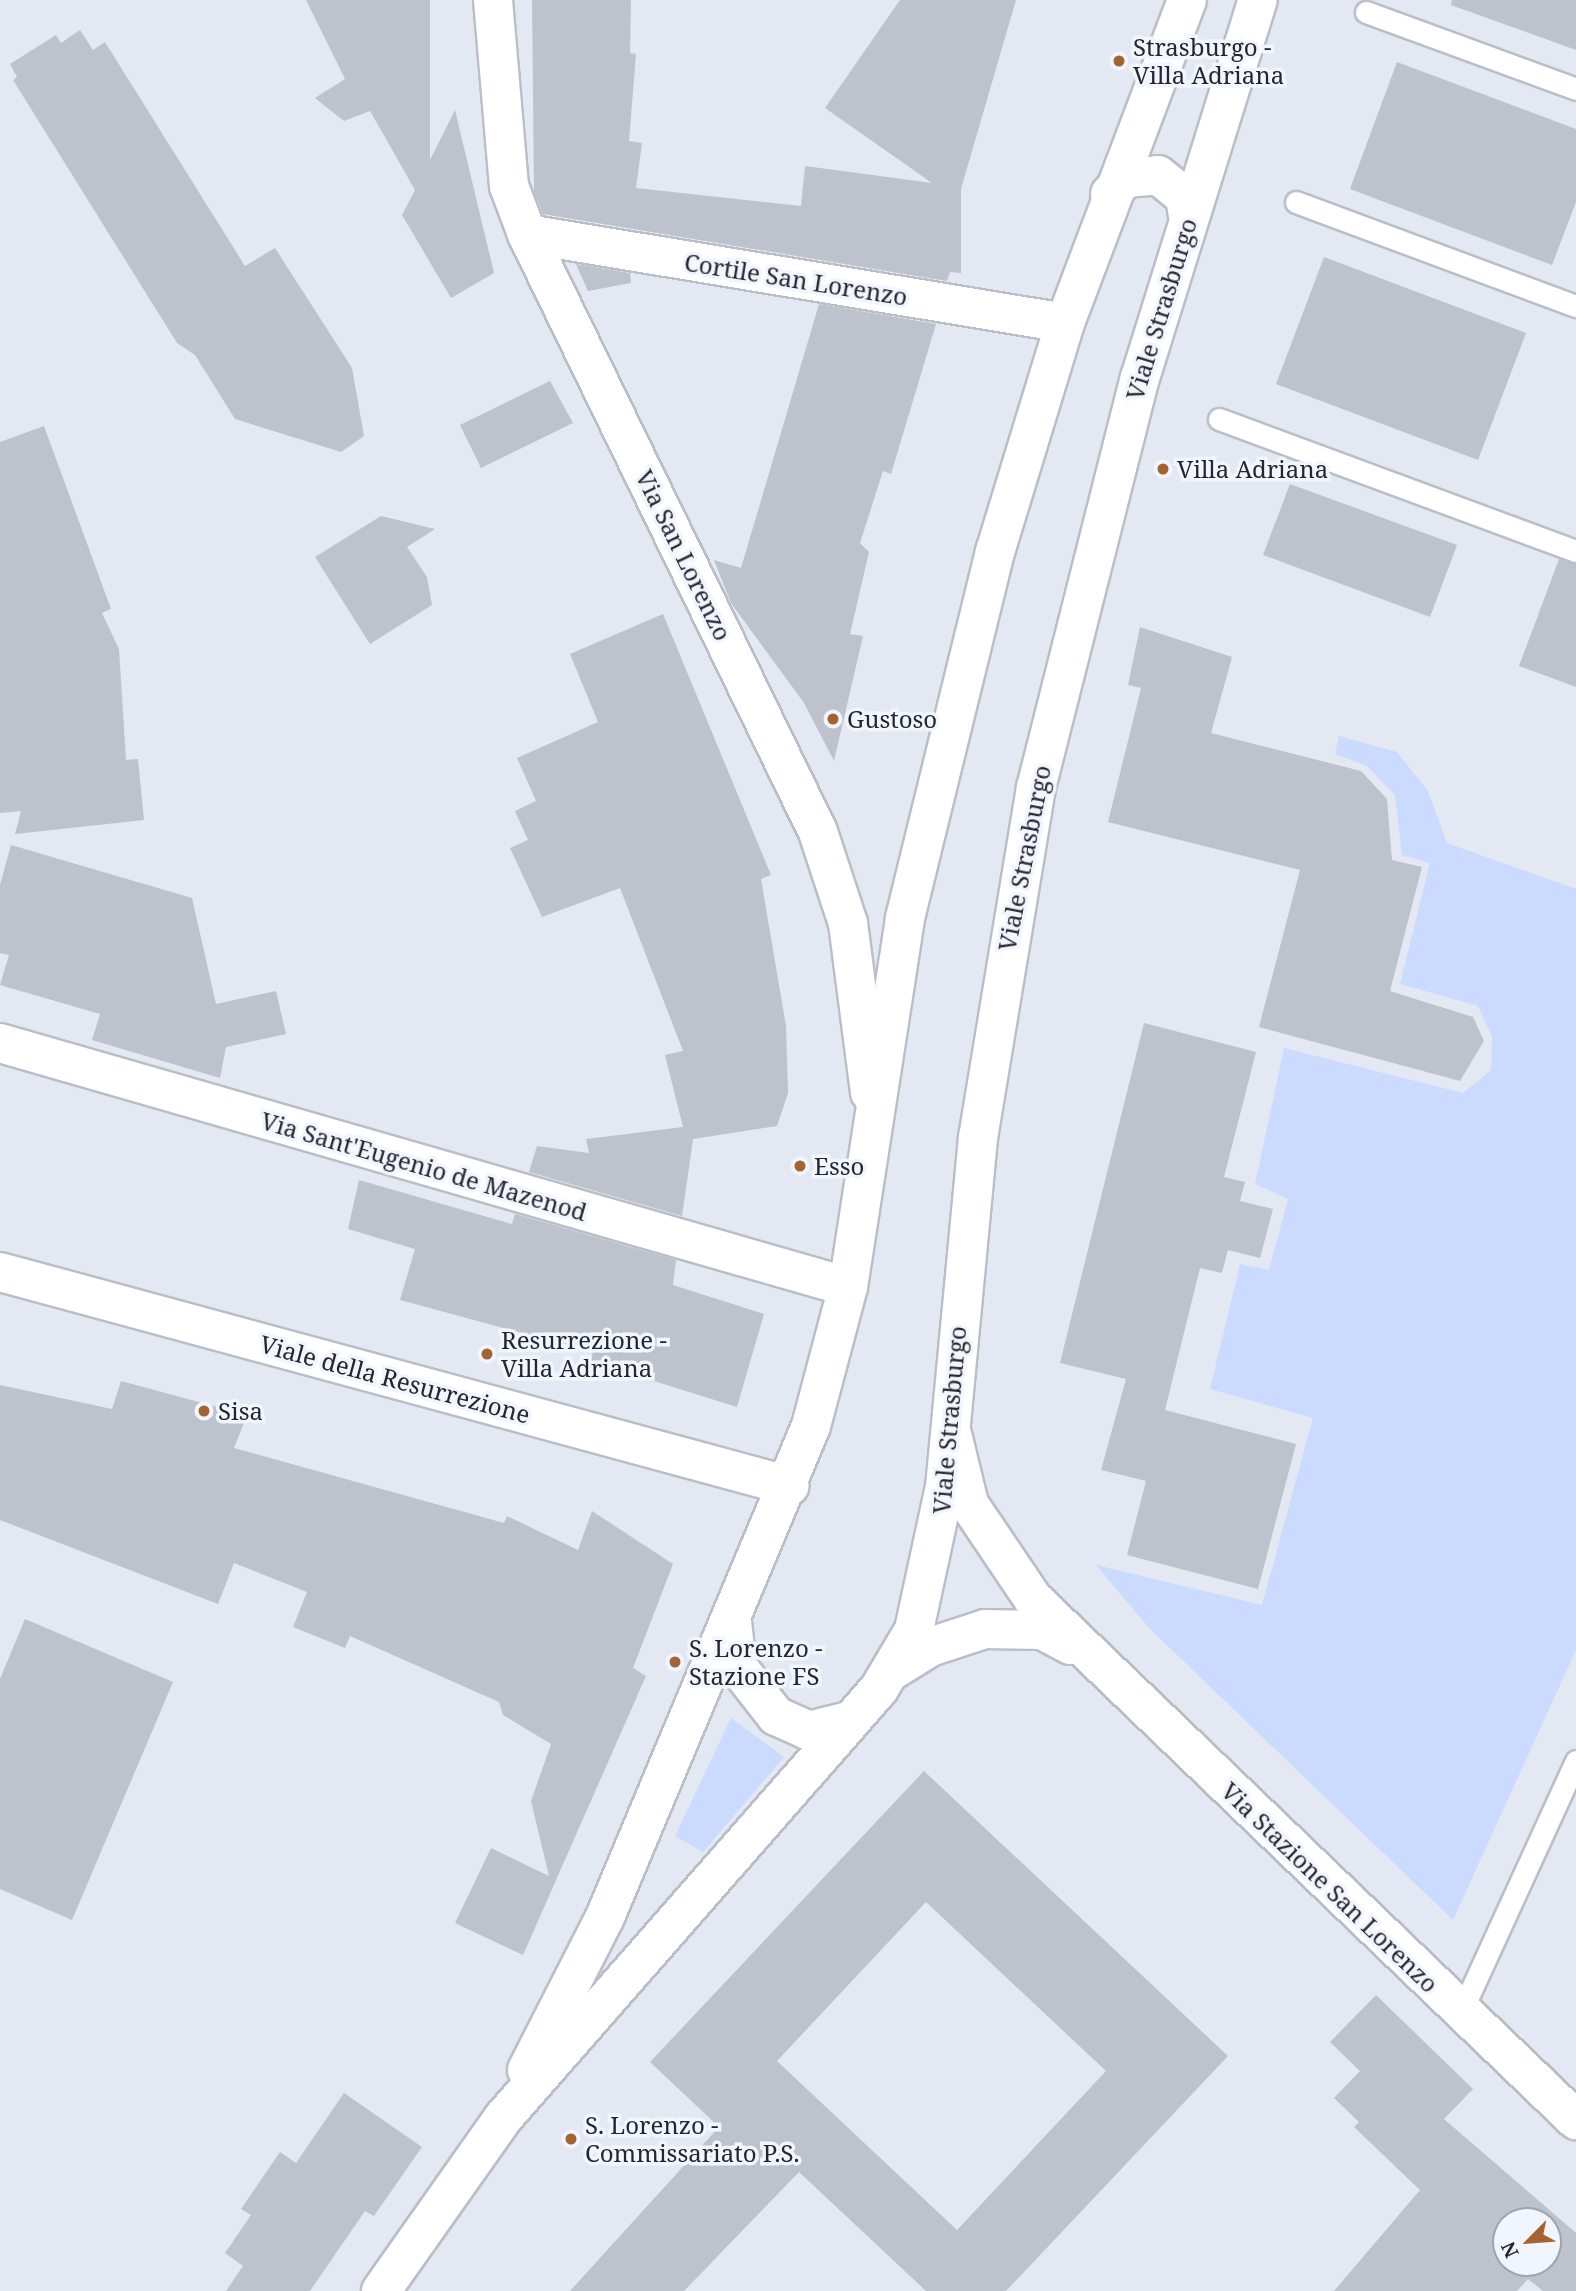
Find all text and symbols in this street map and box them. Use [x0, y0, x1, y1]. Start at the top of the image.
place label: Strasburgo - Villa Adriana [1133, 33, 1284, 89]
marker: Strasburgo - Villa Adriana [1111, 53, 1127, 69]
street label: Viale Strasburgo [1120, 215, 1202, 403]
street label: Cortile San Lorenzo [682, 247, 910, 311]
place label: Villa Adriana [1177, 455, 1328, 483]
marker: Villa Adriana [1155, 461, 1171, 477]
street label: Via San Lorenzo [630, 465, 738, 645]
place label: Gustoso [847, 705, 937, 733]
marker: Gustoso [825, 711, 841, 727]
street label: Viale Strasburgo [992, 763, 1056, 953]
street label: Via Sant'Eugenio de Mazenod [258, 1106, 590, 1226]
place label: Esso [814, 1152, 864, 1180]
marker: Esso [792, 1158, 808, 1174]
street label: Viale Strasburgo [926, 1325, 972, 1515]
place label: Resurrezione - Villa Adriana [501, 1326, 667, 1382]
street label: Viale della Resurrezione [257, 1329, 533, 1429]
marker: Resurrezione - Villa Adriana [479, 1346, 495, 1362]
place label: Sisa [218, 1397, 263, 1425]
marker: Sisa [196, 1403, 212, 1419]
place label: S. Lorenzo - Stazione FS [689, 1634, 823, 1690]
marker: S. Lorenzo - Stazione FS [667, 1654, 683, 1670]
street label: Via Stazione San Lorenzo [1216, 1776, 1444, 1998]
place label: S. Lorenzo - Commissariato P.S. [585, 2111, 799, 2167]
marker: S. Lorenzo - Commissariato P.S. [563, 2131, 579, 2147]
north arrow [1492, 2207, 1562, 2277]
text: N [1495, 2238, 1525, 2262]

